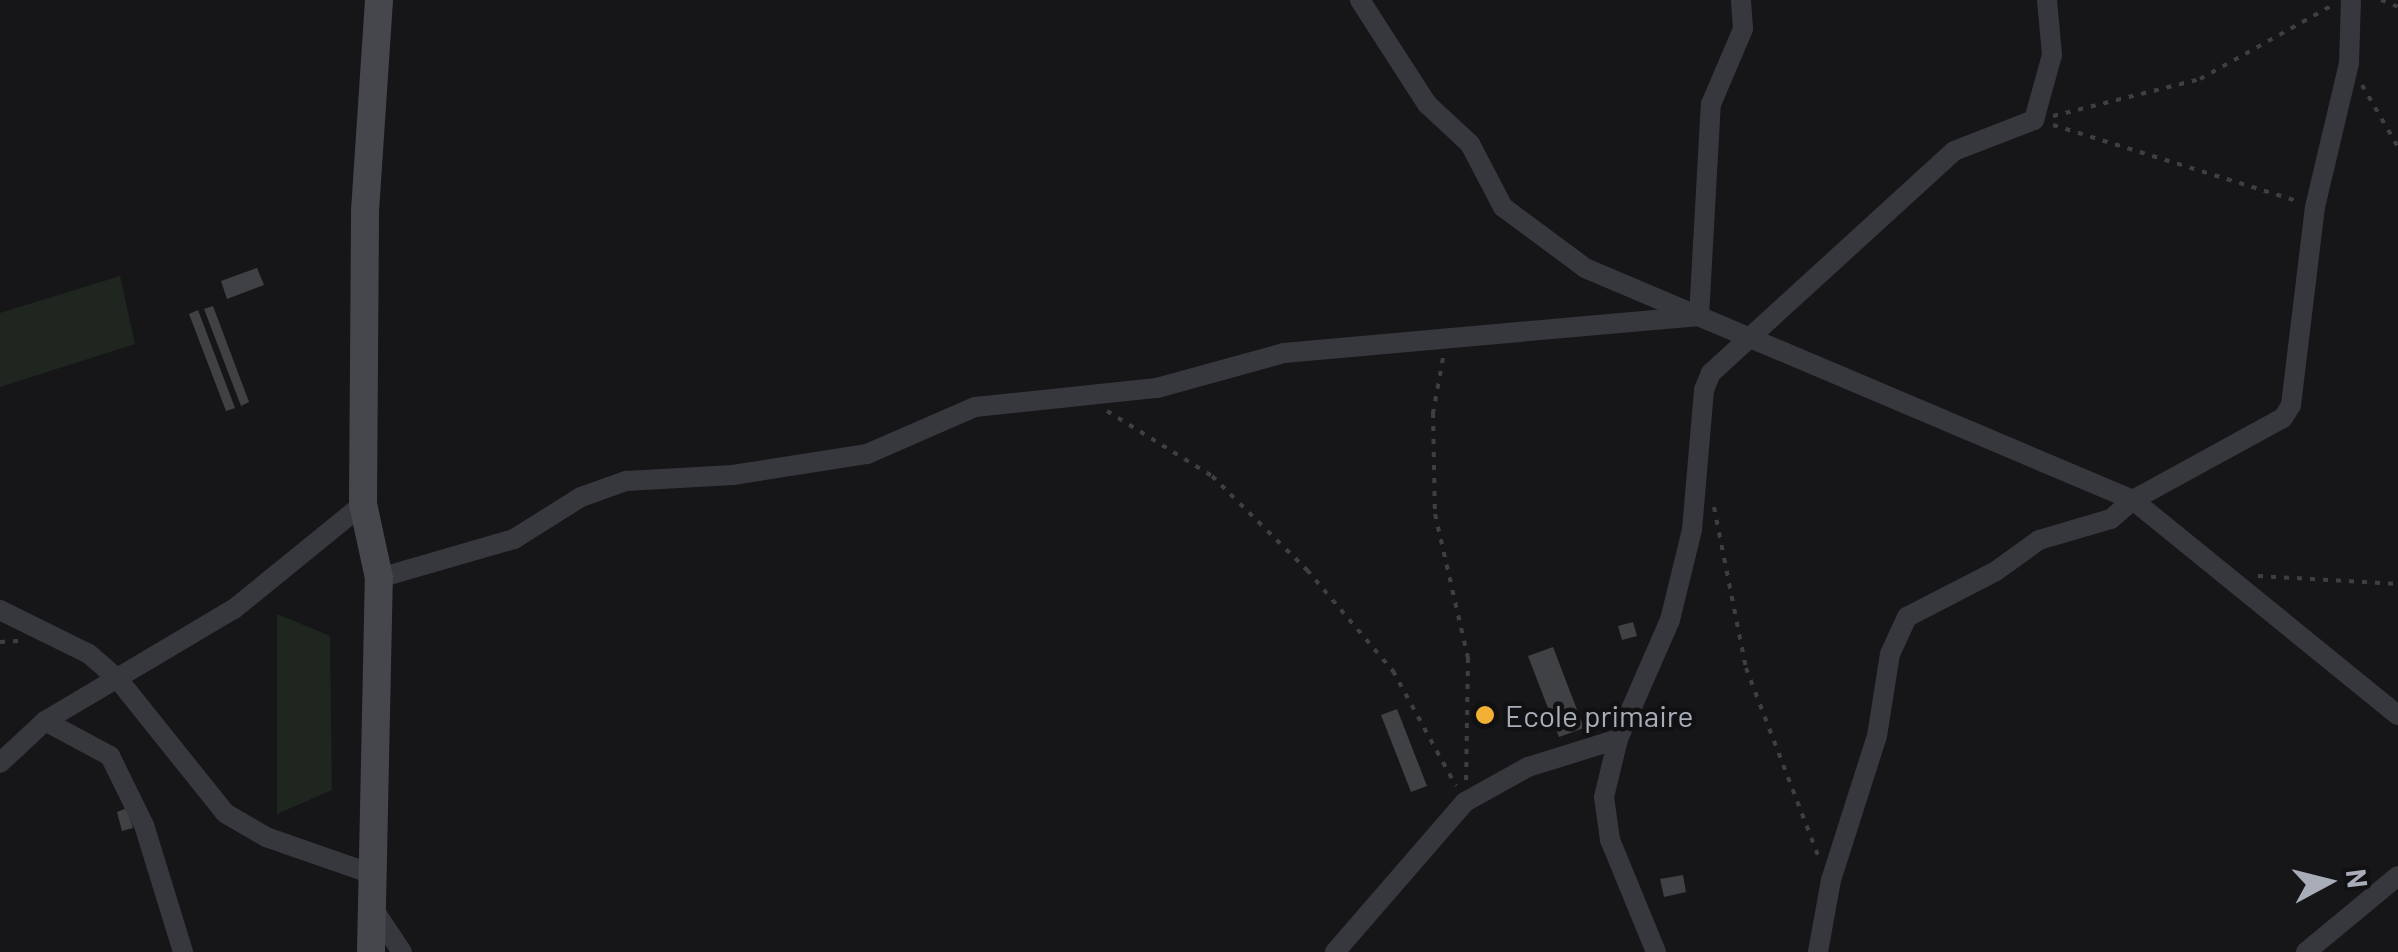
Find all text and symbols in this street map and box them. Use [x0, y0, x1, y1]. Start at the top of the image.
place label: Ecole primaire [1505, 697, 1694, 733]
marker: Ecole primaire [1474, 704, 1496, 726]
north arrow [2278, 832, 2378, 932]
text: N [2340, 867, 2376, 890]

